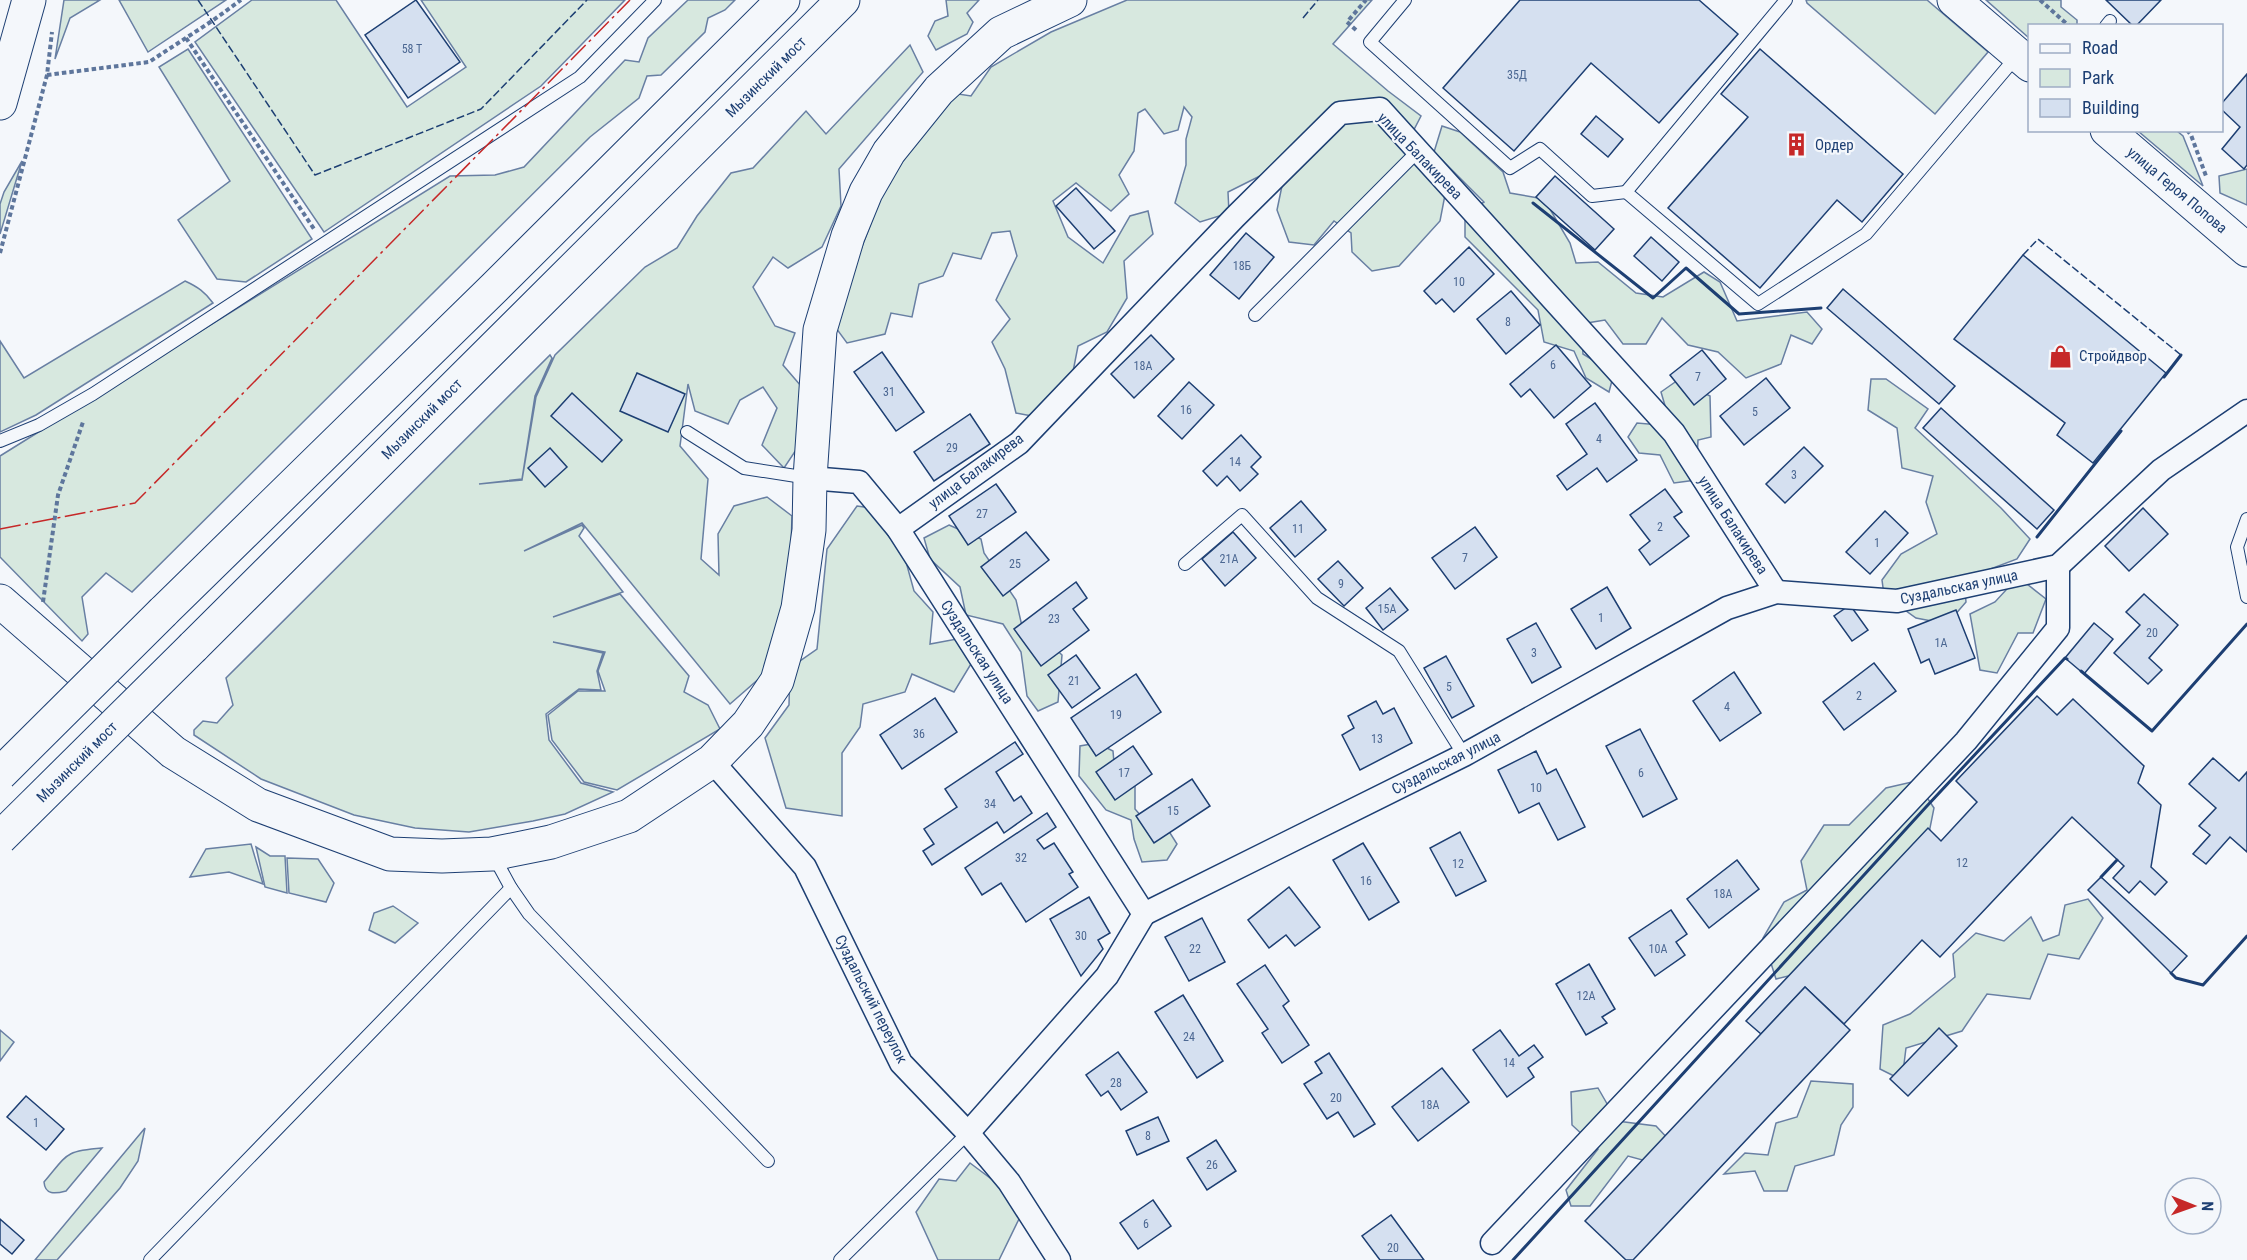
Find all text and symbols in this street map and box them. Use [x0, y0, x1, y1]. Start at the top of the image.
legend [2028, 24, 2223, 132]
street label: Мызинский мост [722, 33, 810, 121]
text: Road [2082, 37, 2118, 58]
house number: 58 Т [402, 42, 422, 56]
text: Park [2082, 67, 2114, 88]
house number: 35Д [1507, 68, 1527, 82]
text: Building [2082, 97, 2139, 118]
street label: улица Балакирева [1374, 109, 1466, 203]
building icon: Ордер [1784, 132, 1810, 158]
place label: Ордер [1815, 136, 1854, 154]
street label: улица Героя Попова [2123, 143, 2231, 237]
house number: 18Б [1233, 259, 1252, 273]
house number: 10 [1453, 275, 1465, 289]
house number: 8 [1505, 315, 1511, 329]
shop icon: Стройдвор [2048, 343, 2074, 369]
place label: Стройдвор [2079, 347, 2147, 365]
house number: 6 [1550, 358, 1556, 372]
house number: 18А [1134, 359, 1152, 373]
house number: 7 [1695, 370, 1701, 384]
street label: Мызинский мост [378, 375, 466, 463]
house number: 31 [883, 385, 895, 399]
house number: 16 [1180, 403, 1192, 417]
house number: 5 [1752, 405, 1758, 419]
street label: улица Балакирева [925, 429, 1027, 513]
house number: 4 [1596, 432, 1602, 446]
house number: 29 [946, 441, 958, 455]
house number: 14 [1229, 455, 1241, 469]
house number: 3 [1791, 468, 1797, 482]
street label: улица Балакирева [1694, 472, 1772, 578]
house number: 27 [976, 507, 988, 521]
house number: 2 [1657, 520, 1663, 534]
house number: 11 [1292, 522, 1304, 536]
house number: 1 [1874, 536, 1880, 550]
house number: 7 [1462, 551, 1468, 565]
house number: 21А [1220, 552, 1238, 566]
house number: 25 [1009, 557, 1021, 571]
street label: Суздальская улица [1899, 566, 2019, 608]
house number: 9 [1338, 577, 1344, 591]
street label: Суздальская улица [937, 597, 1017, 707]
house number: 15А [1378, 602, 1396, 616]
house number: 1 [1598, 611, 1604, 625]
house number: 23 [1048, 612, 1060, 626]
house number: 20 [2146, 626, 2158, 640]
house number: 1А [1935, 636, 1948, 650]
house number: 3 [1531, 646, 1537, 660]
house number: 21 [1068, 674, 1080, 688]
house number: 5 [1446, 680, 1452, 694]
house number: 2 [1856, 689, 1862, 703]
house number: 4 [1724, 700, 1730, 714]
house number: 19 [1110, 708, 1122, 722]
street label: Мызинский мост [33, 718, 121, 806]
house number: 36 [913, 727, 925, 741]
street label: Суздальская улица [1389, 728, 1503, 798]
house number: 13 [1371, 732, 1383, 746]
house number: 17 [1118, 766, 1130, 780]
house number: 6 [1638, 766, 1644, 780]
house number: 10 [1530, 781, 1542, 795]
house number: 34 [984, 797, 996, 811]
house number: 15 [1167, 804, 1179, 818]
house number: 32 [1015, 851, 1027, 865]
house number: 12 [1956, 856, 1968, 870]
house number: 12 [1452, 857, 1464, 871]
house number: 16 [1360, 874, 1372, 888]
house number: 18А [1714, 887, 1732, 901]
house number: 30 [1075, 929, 1087, 943]
street label: Суздальский переулок [831, 932, 911, 1066]
house number: 22 [1189, 942, 1201, 956]
house number: 10А [1649, 942, 1667, 956]
house number: 12А [1577, 989, 1595, 1003]
house number: 24 [1183, 1030, 1195, 1044]
house number: 14 [1503, 1056, 1515, 1070]
house number: 28 [1110, 1076, 1122, 1090]
house number: 20 [1330, 1091, 1342, 1105]
house number: 18А [1421, 1098, 1439, 1112]
house number: 1 [33, 1116, 39, 1130]
house number: 8 [1145, 1129, 1151, 1143]
house number: 26 [1206, 1158, 1218, 1172]
north arrow [2163, 1176, 2223, 1236]
text: N [2198, 1201, 2217, 1211]
house number: 6 [1143, 1217, 1149, 1231]
house number: 20 [1387, 1241, 1399, 1255]

